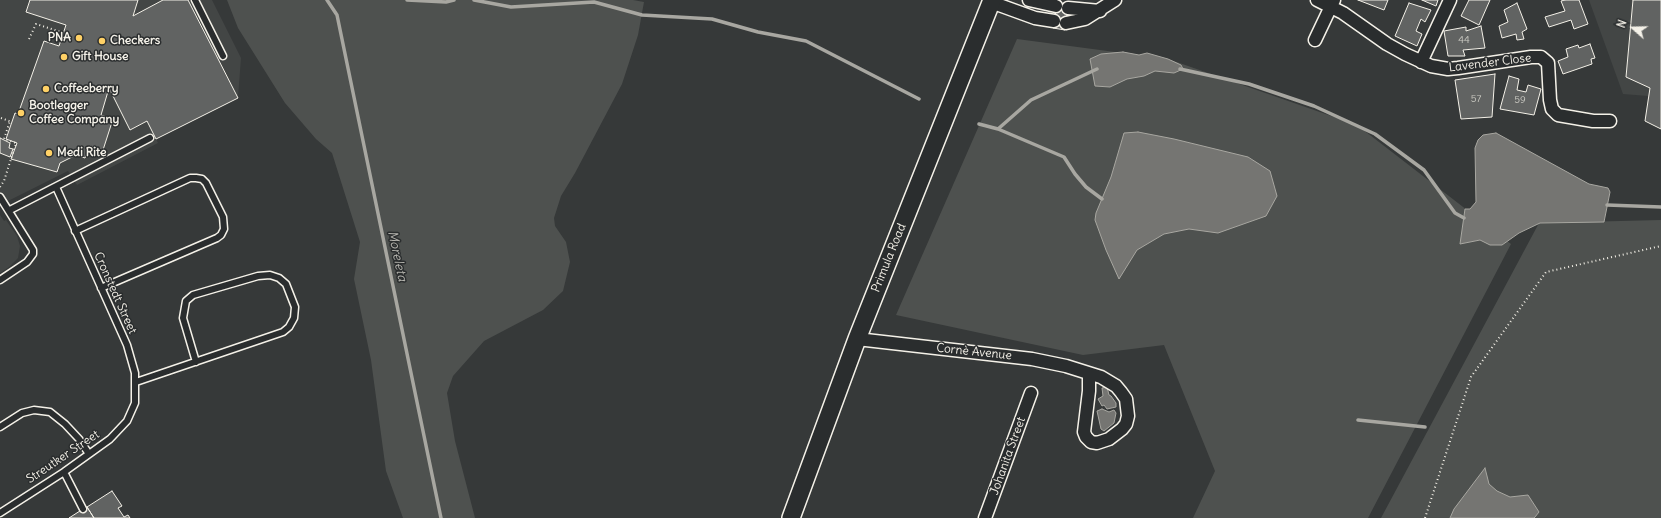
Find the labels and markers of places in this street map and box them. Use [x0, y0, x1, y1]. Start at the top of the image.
place label: PNA [48, 31, 71, 45]
marker: PNA [74, 33, 84, 43]
place label: Checkers [110, 34, 160, 48]
marker: Checkers [97, 36, 107, 46]
place label: Gift House [72, 50, 128, 64]
marker: Gift House [59, 52, 69, 62]
place label: Coffeeberry [54, 82, 119, 96]
marker: Coffeeberry [41, 84, 51, 94]
place label: Bootlegger Coffee Company [29, 99, 119, 127]
marker: Bootlegger Coffee Company [16, 108, 26, 118]
place label: Medi Rite [57, 146, 106, 160]
marker: Medi Rite [44, 148, 54, 158]

